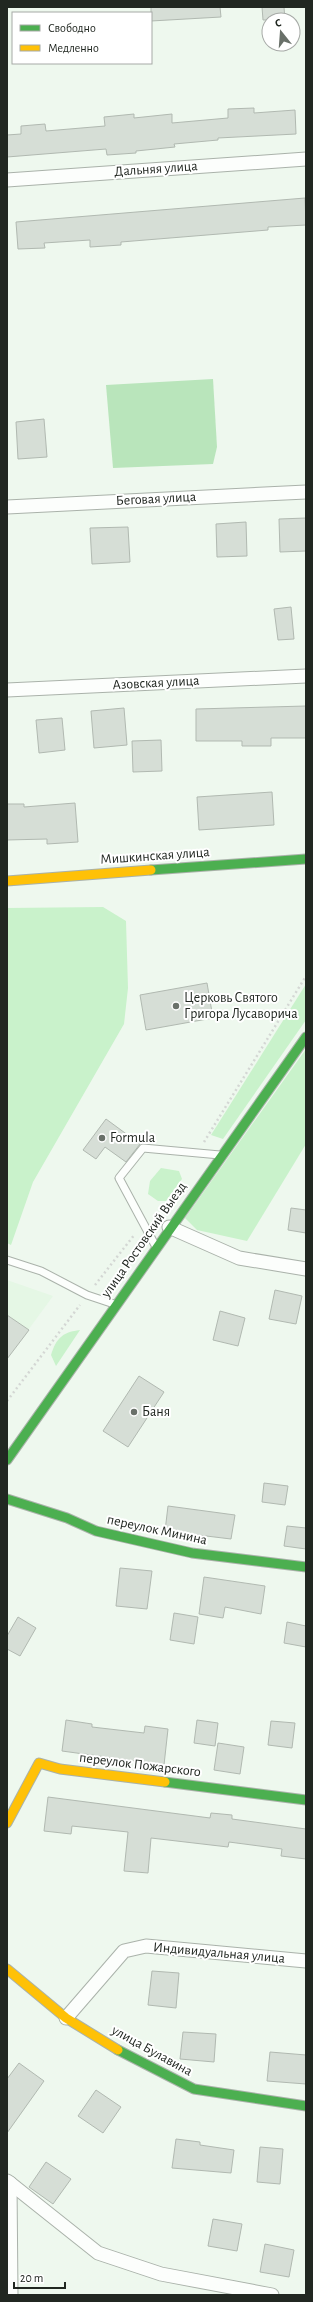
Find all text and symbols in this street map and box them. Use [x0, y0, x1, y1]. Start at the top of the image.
legend [12, 12, 152, 64]
north arrow [261, 12, 301, 52]
text: С [274, 17, 283, 29]
text: Свободно [48, 22, 96, 34]
text: Медленно [48, 42, 99, 54]
street label: Дальняя улица [114, 159, 199, 179]
street label: Беговая улица [115, 490, 197, 508]
street label: Азовская улица [112, 674, 200, 692]
street label: Мишкинская улица [100, 845, 211, 867]
place label: Церковь Святого Григора Лусаворича [184, 991, 298, 1021]
marker: Церковь Святого Григора Лусаворича [171, 1001, 181, 1011]
place label: Formula [110, 1131, 156, 1145]
marker: Formula [97, 1133, 107, 1143]
street label: улица Ростовский Выезд [98, 1180, 189, 1301]
place label: Баня [142, 1405, 170, 1419]
marker: Баня [129, 1407, 139, 1417]
street label: переулок Минина [106, 1513, 209, 1548]
street label: переулок Пожарского [78, 1751, 202, 1779]
street label: Индивидуальная улица [152, 1940, 286, 1966]
street label: улица Булавина [109, 2023, 195, 2079]
scale bar [14, 2264, 65, 2290]
text: 20 m [20, 2272, 43, 2284]

